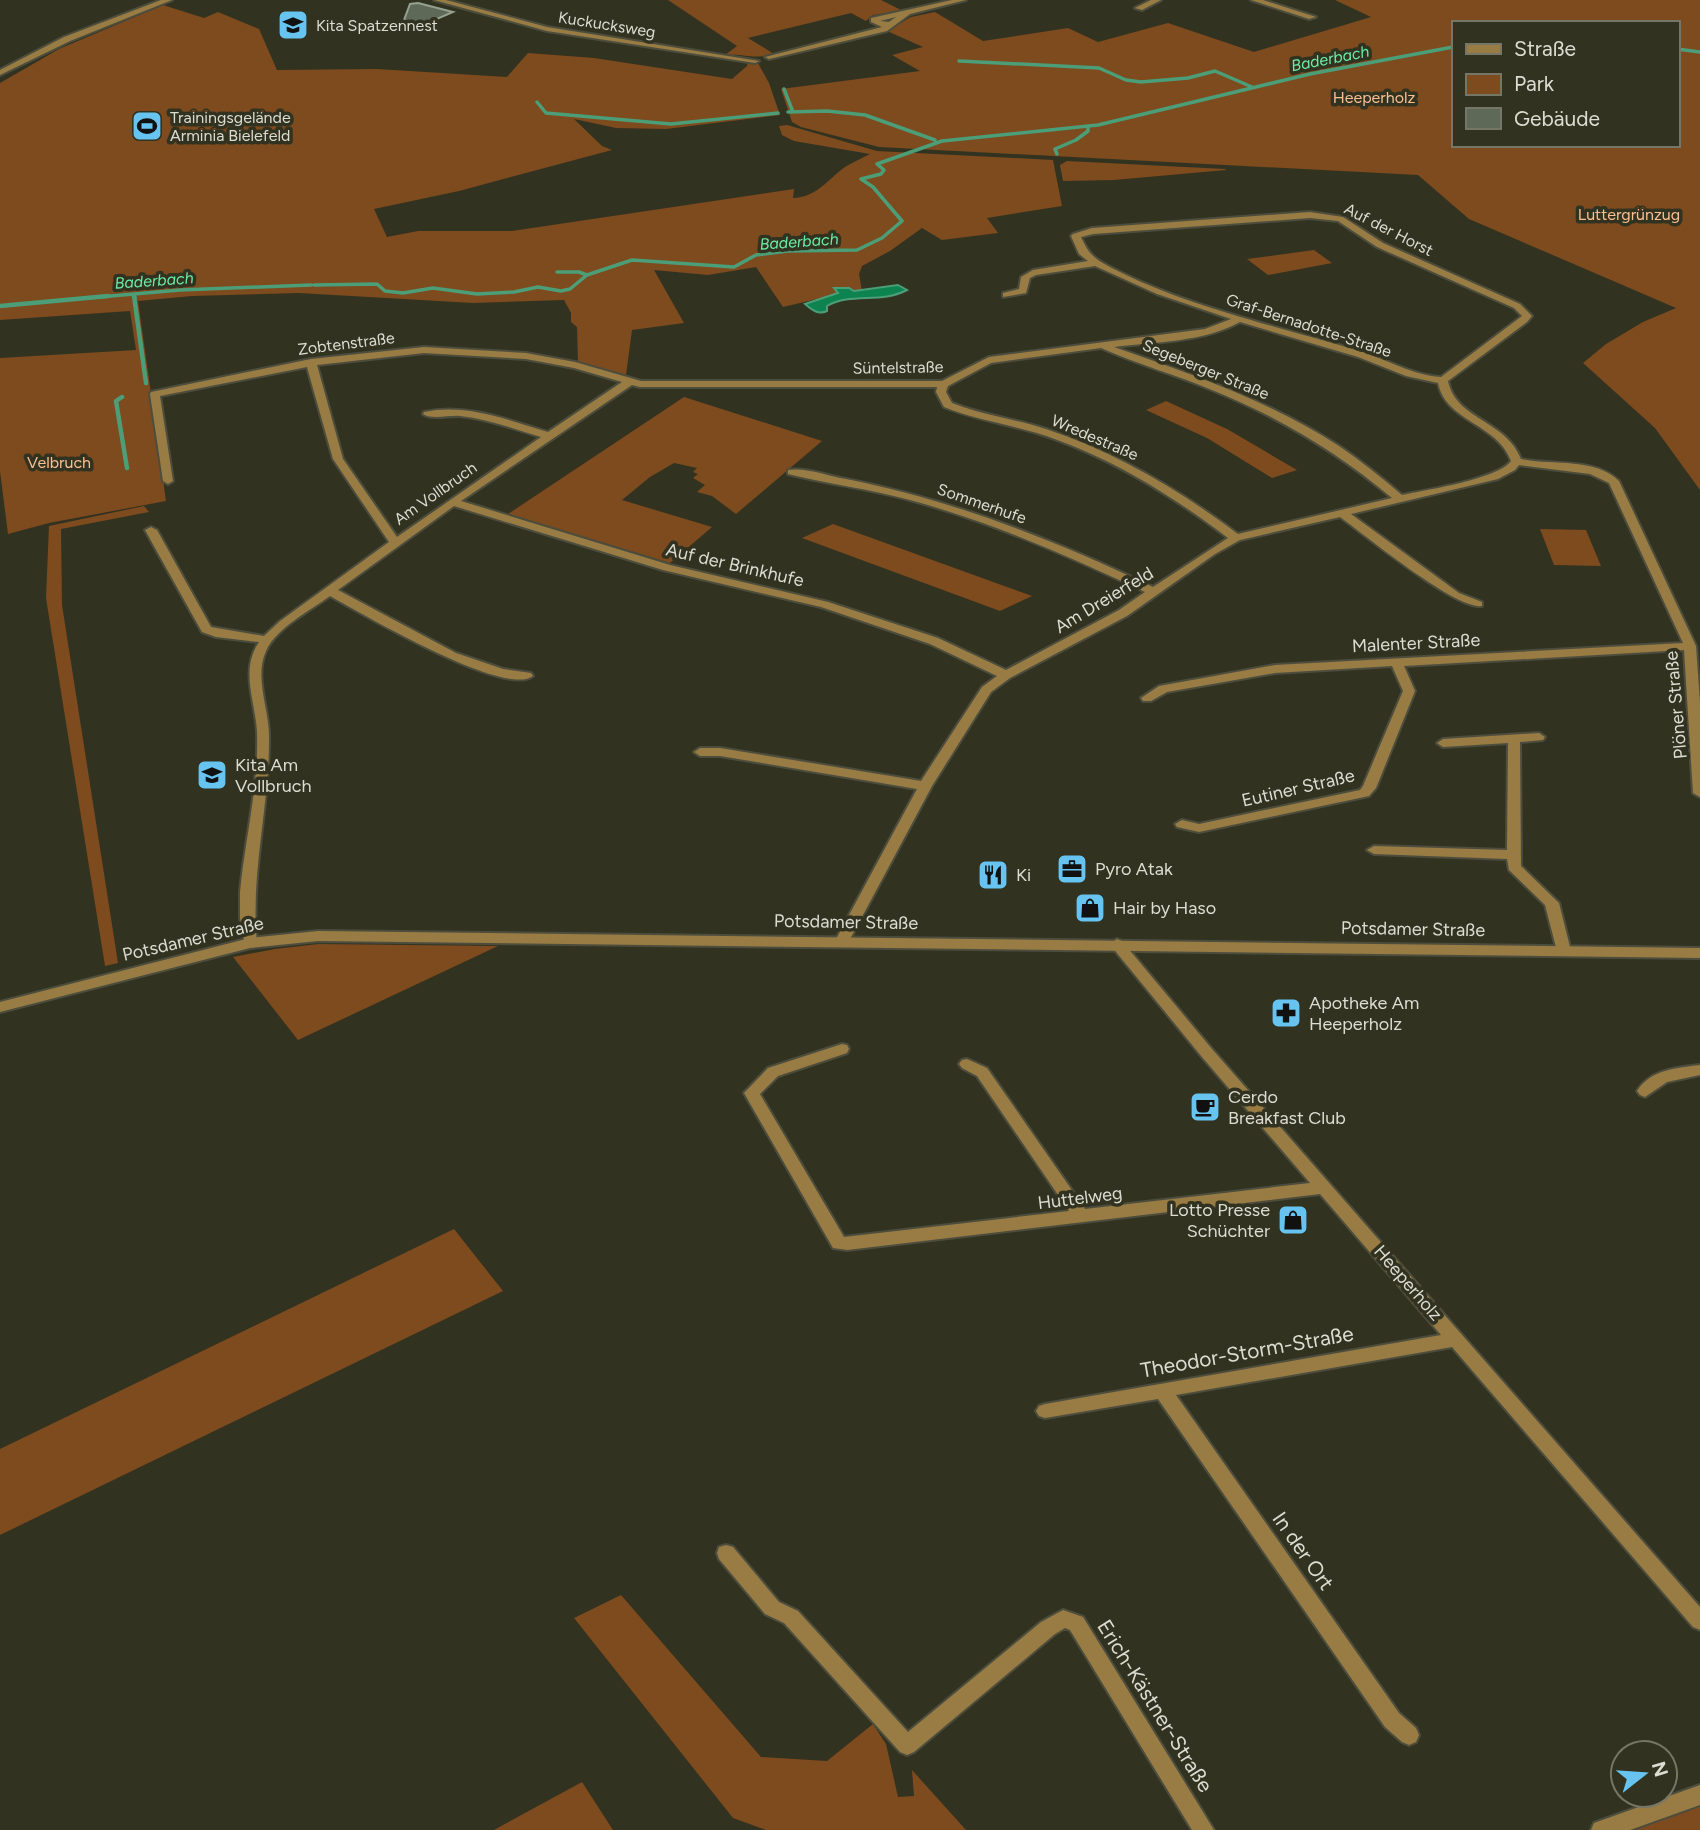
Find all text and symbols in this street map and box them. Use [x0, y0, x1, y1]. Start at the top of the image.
street label: Kuckucksweg [557, 7, 657, 42]
school or university icon: Kita Spatzennest [276, 8, 310, 42]
place label: Kita Spatzennest [316, 16, 438, 35]
legend [1452, 21, 1679, 147]
text: Straße [1514, 36, 1576, 61]
water label: Baderbach [1289, 42, 1371, 75]
text: Park [1514, 71, 1555, 96]
park label: Heeperholz [1333, 88, 1415, 107]
text: Gebäude [1514, 106, 1600, 131]
place label: Trainingsgelände Arminia Bielefeld [170, 108, 291, 145]
sports icon: Trainingsgelände Arminia Bielefeld [130, 109, 164, 143]
street label: Auf der Horst [1341, 199, 1436, 260]
park label: Luttergrünzug [1578, 205, 1680, 224]
water label: Baderbach [759, 229, 839, 254]
water label: Baderbach [114, 268, 194, 293]
street label: Graf-Bernadotte-Straße [1224, 290, 1394, 361]
street label: Zobtenstraße [297, 328, 396, 359]
street label: Segeberger Straße [1140, 335, 1272, 404]
street label: Süntelstraße [852, 357, 944, 378]
street label: Wredestraße [1049, 411, 1141, 464]
park label: Velbruch [27, 453, 91, 472]
street label: Am Vollbruch [390, 458, 480, 529]
street label: Sommerhufe [935, 479, 1029, 528]
street label: Auf der Brinkhufe [664, 538, 806, 592]
street label: Am Dreierfeld [1051, 562, 1157, 638]
street label: Malenter Straße [1351, 629, 1481, 657]
street label: Plöner Straße [1660, 650, 1692, 760]
place label: Kita Am Vollbruch [235, 754, 312, 797]
school or university icon: Kita Am Vollbruch [195, 758, 229, 792]
street label: Eutiner Straße [1239, 764, 1357, 812]
office icon: Pyro Atak [1055, 852, 1089, 886]
restaurant icon: Ki [976, 858, 1010, 892]
place label: Pyro Atak [1095, 858, 1173, 880]
place label: Ki [1016, 864, 1031, 886]
shop icon: Hair by Haso [1073, 891, 1107, 925]
place label: Hair by Haso [1113, 897, 1216, 919]
street label: Potsdamer Straße [774, 910, 919, 934]
street label: Potsdamer Straße [120, 912, 266, 966]
street label: Potsdamer Straße [1341, 917, 1486, 941]
place label: Apotheke Am Heeperholz [1309, 992, 1419, 1035]
pharmacy icon: Apotheke Am Heeperholz [1269, 996, 1303, 1030]
place label: Cerdo Breakfast Club [1228, 1086, 1346, 1129]
cafe icon: Cerdo Breakfast Club [1188, 1090, 1222, 1124]
street label: Huttelweg [1036, 1182, 1124, 1214]
place label: Lotto Presse Schüchter [1169, 1199, 1270, 1242]
shop icon: Lotto Presse Schüchter [1276, 1203, 1310, 1237]
street label: Heeperholz [1369, 1241, 1447, 1325]
street label: Theodor-Storm-Straße [1138, 1320, 1355, 1383]
street label: In der Ort [1267, 1507, 1339, 1595]
street label: Erich-Kästner-Straße [1092, 1615, 1219, 1797]
north arrow [1609, 1739, 1679, 1809]
text: N [1647, 1759, 1673, 1780]

